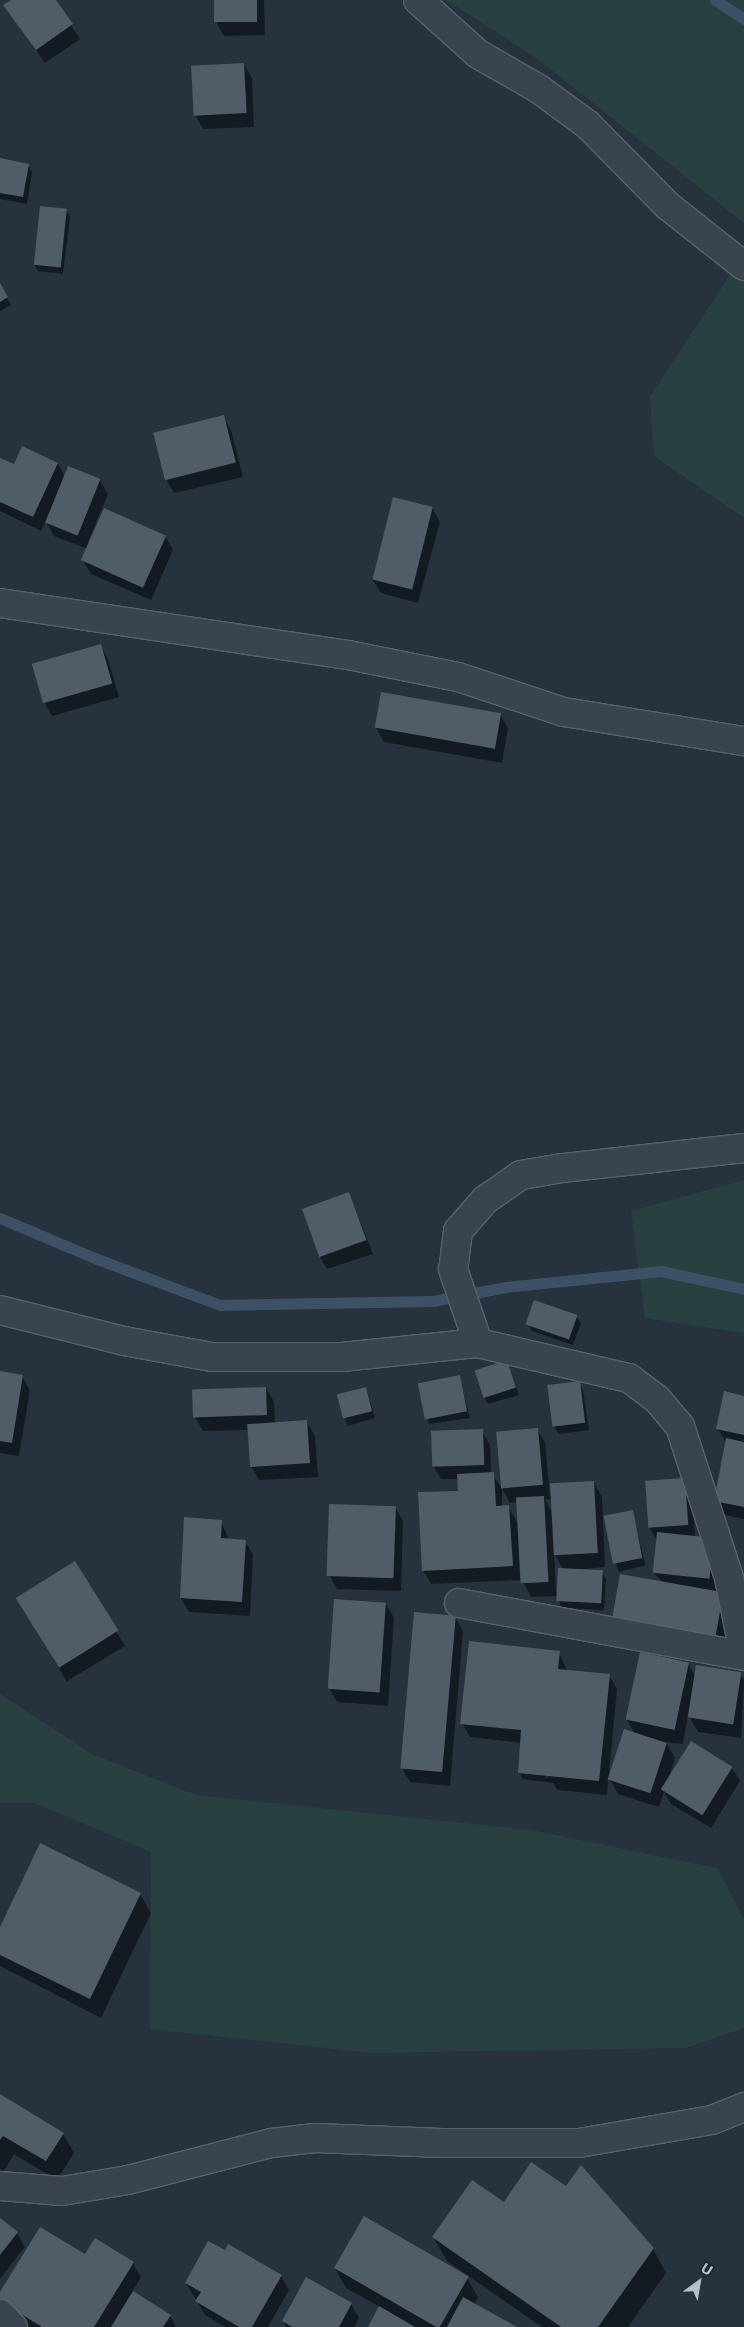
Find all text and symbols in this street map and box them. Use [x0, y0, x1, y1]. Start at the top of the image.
north arrow [674, 2257, 724, 2307]
text: U [698, 2259, 716, 2279]

